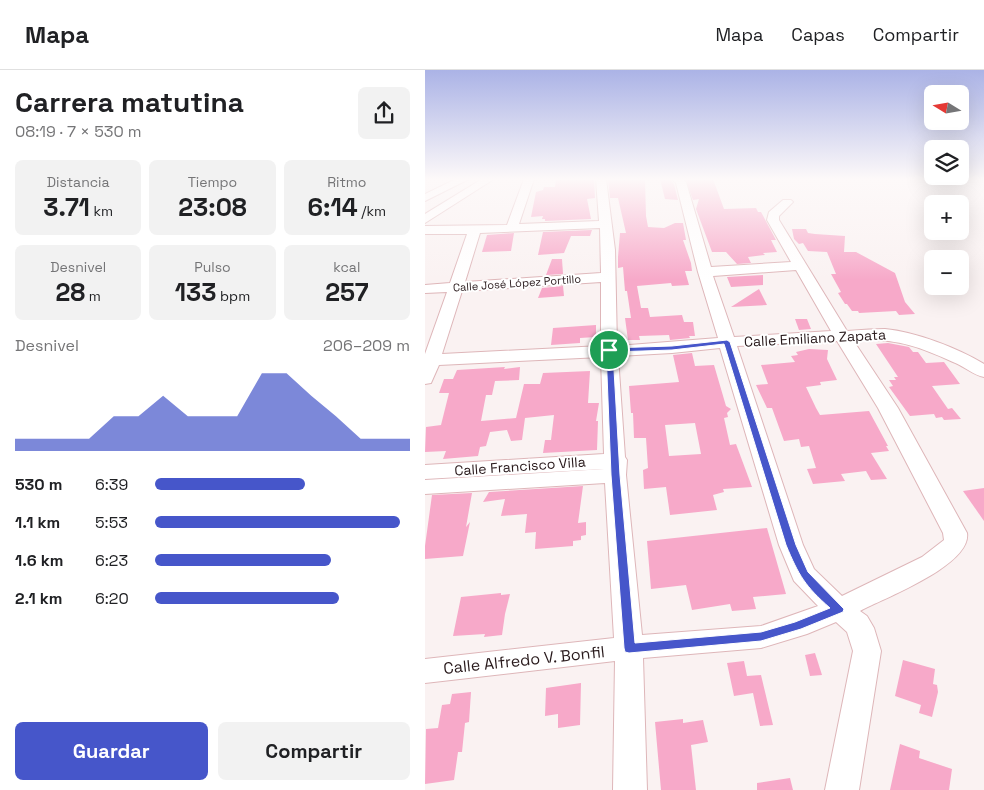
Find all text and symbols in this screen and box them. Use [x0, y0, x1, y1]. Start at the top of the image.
text: Mapa [25, 19, 89, 50]
text: Mapa [715, 23, 763, 46]
text: Capas [791, 23, 845, 46]
text: Compartir [873, 23, 959, 46]
text: Carrera matutina [15, 84, 244, 120]
north arrow [924, 85, 969, 130]
map controls [924, 85, 969, 295]
button: share [358, 87, 410, 139]
text: 08:19 · 7 × 530 m [15, 121, 142, 142]
button: layers [924, 140, 969, 185]
text: Distancia [47, 173, 110, 191]
text: Tiempo [188, 173, 237, 191]
text: Ritmo [327, 173, 367, 191]
text: 3.71 [43, 191, 90, 223]
text: 23:08 [178, 191, 247, 223]
text: 6:14 [308, 191, 358, 223]
button: + [924, 195, 969, 240]
text: km [90, 202, 113, 220]
text: /km [358, 202, 386, 220]
button: − [924, 250, 969, 295]
text: Desnivel [50, 258, 106, 276]
text: Pulso [194, 258, 231, 276]
text: kcal [333, 258, 360, 276]
street label: Calle José López Portillo [452, 272, 582, 294]
text: 28 [55, 276, 85, 308]
text: 133 [175, 276, 217, 308]
text: 257 [325, 276, 369, 308]
text: m [85, 287, 101, 305]
text: bpm [217, 287, 250, 305]
street label: Calle Emiliano Zapata [744, 325, 886, 351]
pin [588, 329, 630, 371]
text: Desnivel [15, 335, 79, 356]
text: 206–209 m [323, 335, 410, 356]
icon: arrive [595, 336, 623, 364]
street label: Calle Francisco Villa [454, 452, 586, 480]
text: 530 m [15, 474, 62, 495]
text: 6:39 [95, 474, 128, 495]
text: 1.1 km [15, 512, 60, 533]
text: 5:53 [95, 512, 128, 533]
text: 1.6 km [15, 550, 63, 571]
text: 6:23 [95, 550, 128, 571]
text: 2.1 km [15, 588, 62, 609]
text: 6:20 [95, 588, 129, 609]
street label: Calle Alfredo V. Bonfil [442, 641, 606, 679]
button: Guardar [15, 722, 208, 780]
button: Compartir [218, 722, 410, 780]

